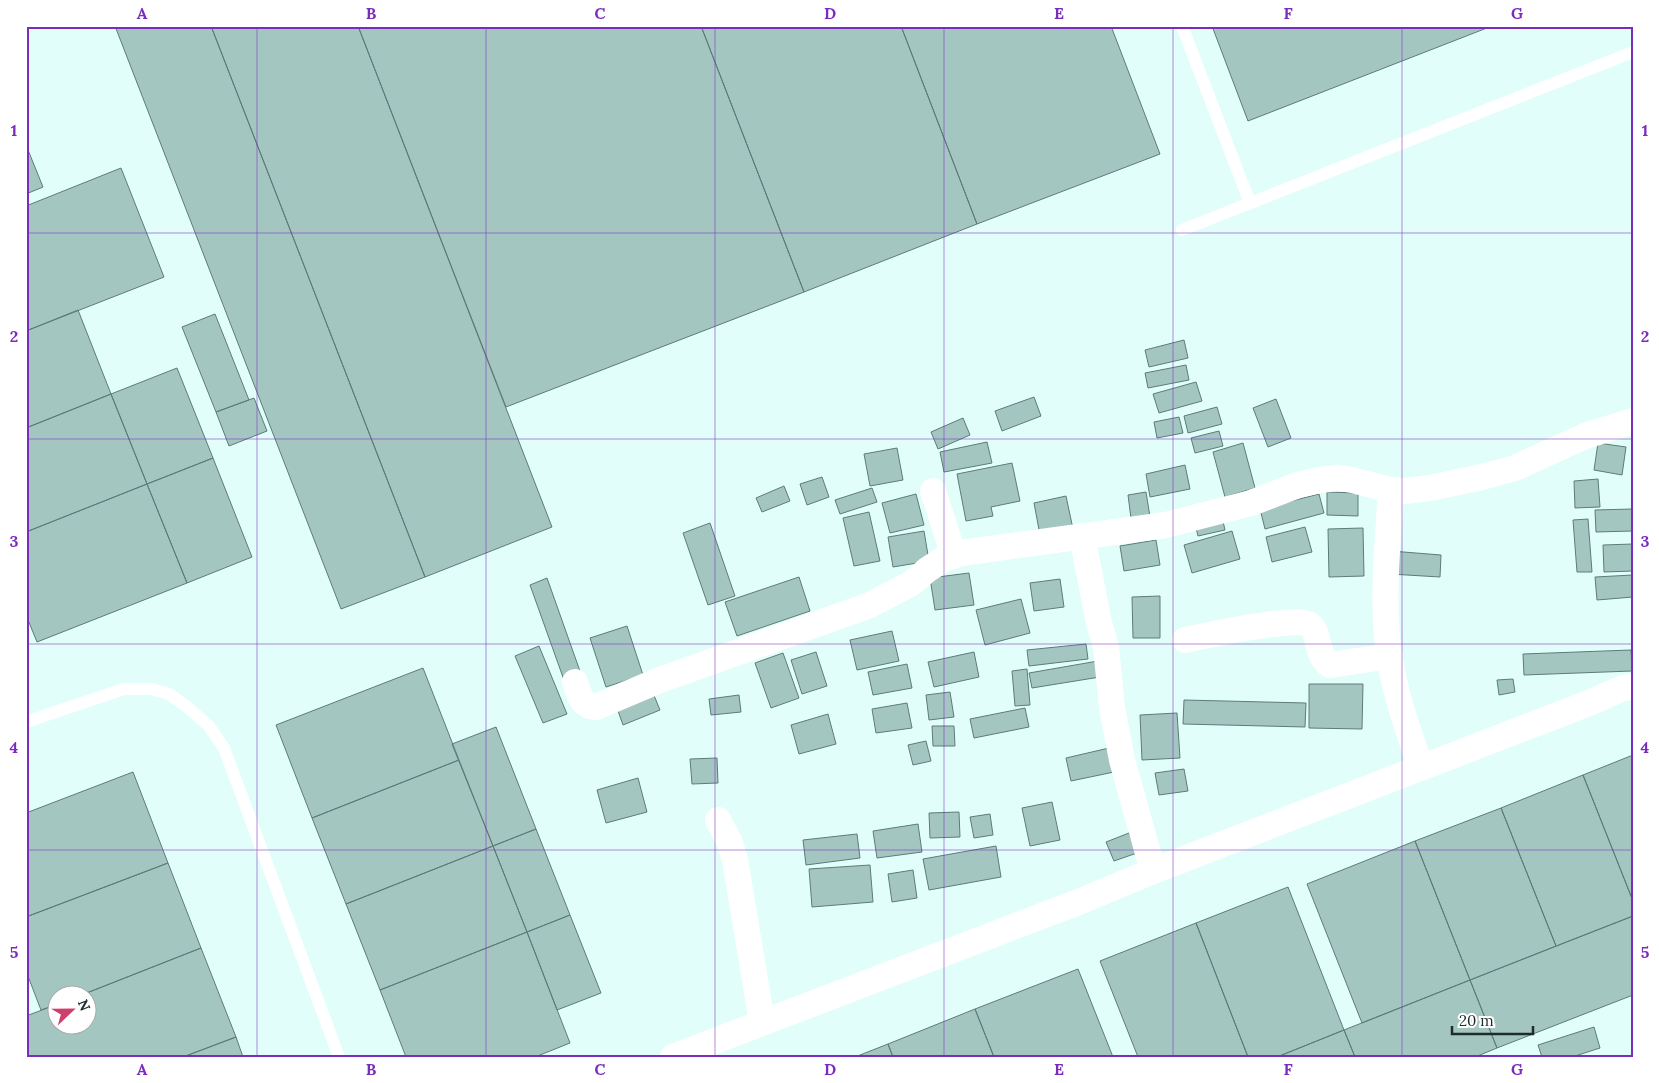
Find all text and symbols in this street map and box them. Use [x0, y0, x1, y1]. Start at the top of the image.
text: A [137, 3, 148, 23]
text: B [366, 3, 377, 23]
text: C [594, 3, 606, 23]
text: D [824, 3, 836, 23]
text: E [1054, 3, 1064, 23]
text: F [1283, 3, 1293, 23]
text: G [1511, 3, 1523, 23]
text: 1 [11, 120, 17, 140]
text: 1 [1642, 120, 1648, 140]
text: 2 [10, 326, 18, 346]
text: 2 [1641, 326, 1649, 346]
text: 3 [10, 531, 19, 551]
text: 3 [1641, 531, 1650, 551]
text: 4 [10, 737, 19, 757]
text: 4 [1641, 737, 1650, 757]
text: 5 [10, 942, 19, 962]
text: 5 [1641, 942, 1650, 962]
north arrow [48, 986, 98, 1036]
text: N [74, 997, 94, 1014]
scale bar [1452, 1003, 1533, 1035]
text: 20 m [1459, 1011, 1494, 1030]
text: A [137, 1059, 148, 1079]
text: B [366, 1059, 377, 1079]
text: C [594, 1059, 606, 1079]
text: D [824, 1059, 836, 1079]
text: E [1054, 1059, 1064, 1079]
text: F [1283, 1059, 1293, 1079]
text: G [1511, 1059, 1523, 1079]

